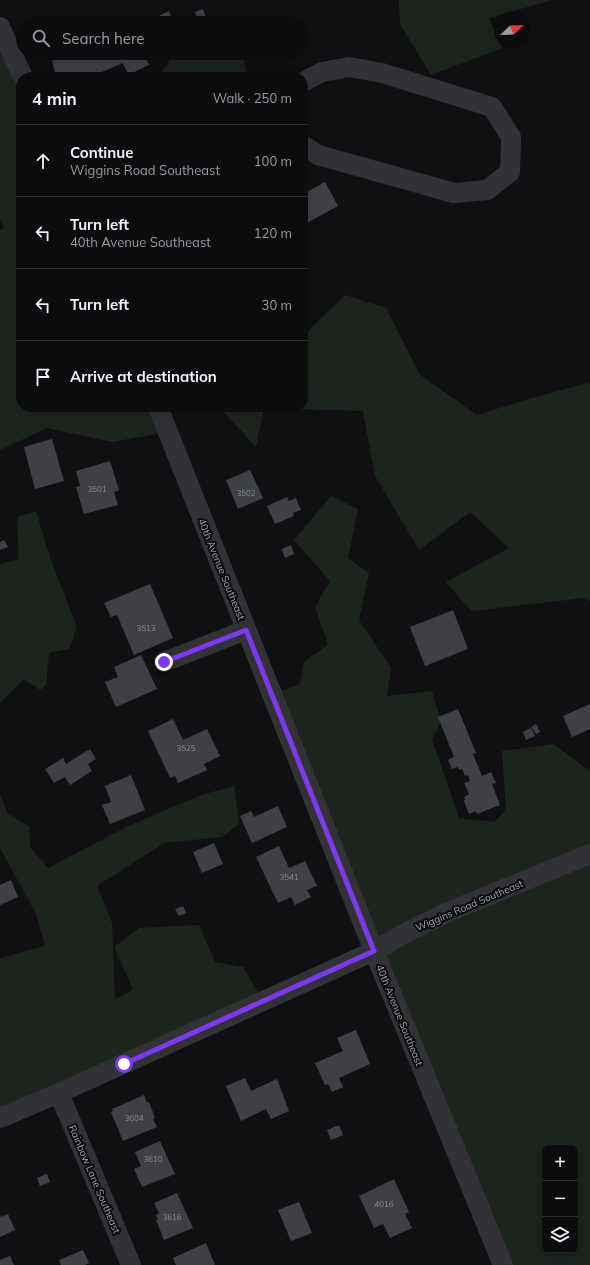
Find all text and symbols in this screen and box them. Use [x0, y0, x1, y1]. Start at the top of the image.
north arrow [494, 12, 530, 48]
search box [16, 16, 308, 60]
icon: search [30, 27, 52, 49]
text: Search here [62, 29, 144, 48]
text: 4 min [32, 88, 77, 109]
text: Walk · 250 m [213, 90, 292, 106]
text: Continue [70, 143, 133, 162]
icon: ahead [32, 150, 54, 172]
text: 100 m [254, 153, 292, 169]
text: Wiggins Road Southeast [70, 162, 220, 178]
text: Turn left [70, 215, 129, 234]
icon: left [32, 222, 54, 244]
text: 120 m [254, 225, 292, 241]
text: 40th Avenue Southeast [70, 234, 211, 250]
icon: left [32, 294, 54, 316]
text: Turn left [70, 295, 129, 314]
text: 30 m [262, 297, 292, 313]
icon: arrive [32, 366, 54, 388]
text: Arrive at destination [70, 367, 217, 386]
house number: 3501 [87, 484, 107, 494]
house number: 3502 [236, 488, 256, 498]
street label: 40th Avenue Southeast [195, 517, 248, 622]
house number: 3513 [136, 623, 156, 633]
route end [155, 653, 173, 671]
house number: 3525 [176, 743, 196, 753]
house number: 3541 [279, 872, 299, 882]
street label: Wiggins Road Southeast [414, 877, 525, 934]
street label: 40th Avenue Southeast [373, 963, 426, 1068]
route start [115, 1055, 133, 1073]
house number: 3604 [124, 1113, 144, 1123]
street label: Rainbow Lane Southeast [66, 1123, 123, 1236]
map controls [542, 1145, 578, 1253]
button: + [542, 1145, 578, 1181]
house number: 3610 [143, 1154, 163, 1164]
button: − [542, 1181, 578, 1217]
house number: 4016 [374, 1199, 394, 1209]
house number: 3616 [162, 1212, 182, 1222]
button: layers [542, 1217, 578, 1253]

